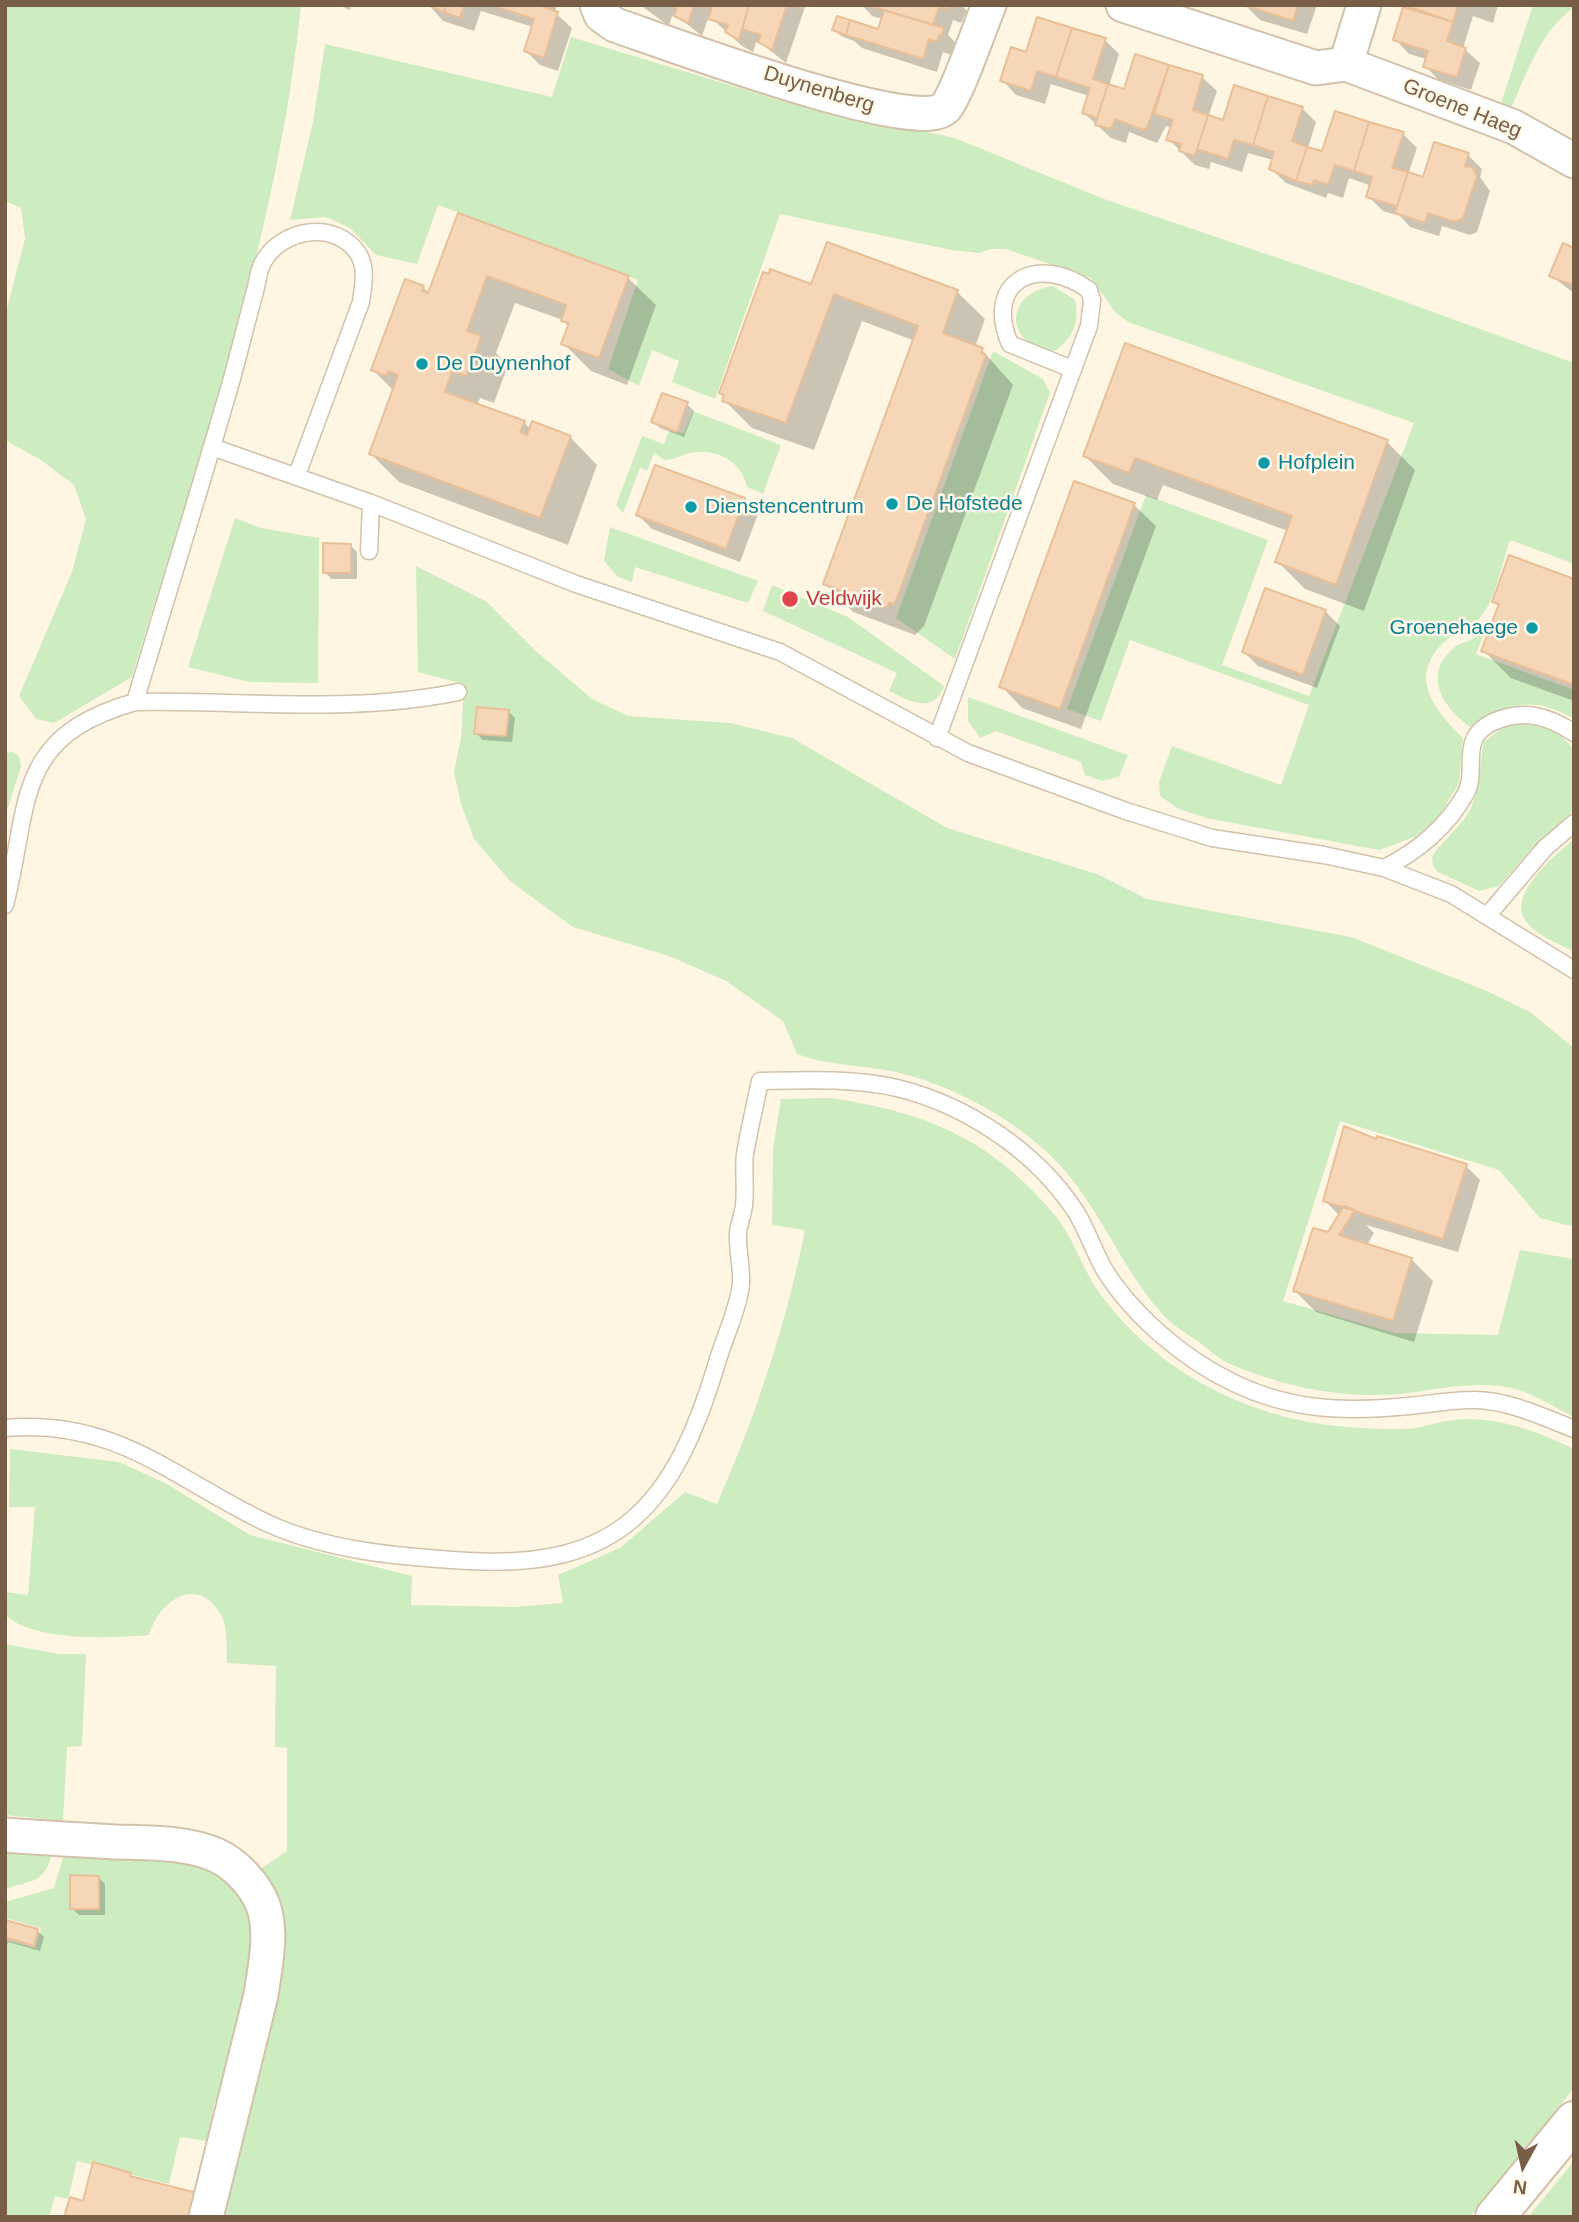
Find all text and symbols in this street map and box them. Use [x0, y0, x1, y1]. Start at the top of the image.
street label: Duynenberg [761, 61, 877, 119]
street label: Groene Haeg [1399, 74, 1525, 144]
place label: De Duynenhof [436, 351, 570, 377]
marker: De Duynenhof [414, 356, 430, 372]
place label: Hofplein [1278, 450, 1355, 476]
marker: Hofplein [1256, 455, 1272, 471]
place label: De Hofstede [906, 491, 1023, 517]
place label: Dienstencentrum [705, 494, 864, 520]
marker: De Hofstede [884, 496, 900, 512]
marker: Dienstencentrum [683, 499, 699, 515]
place label: Veldwijk [806, 586, 882, 612]
marker: Veldwijk [780, 589, 800, 609]
place label: Groenehaege [1390, 615, 1518, 641]
marker: Groenehaege [1524, 620, 1540, 636]
north arrow [1488, 2131, 1558, 2201]
text: N [1512, 2176, 1528, 2199]

